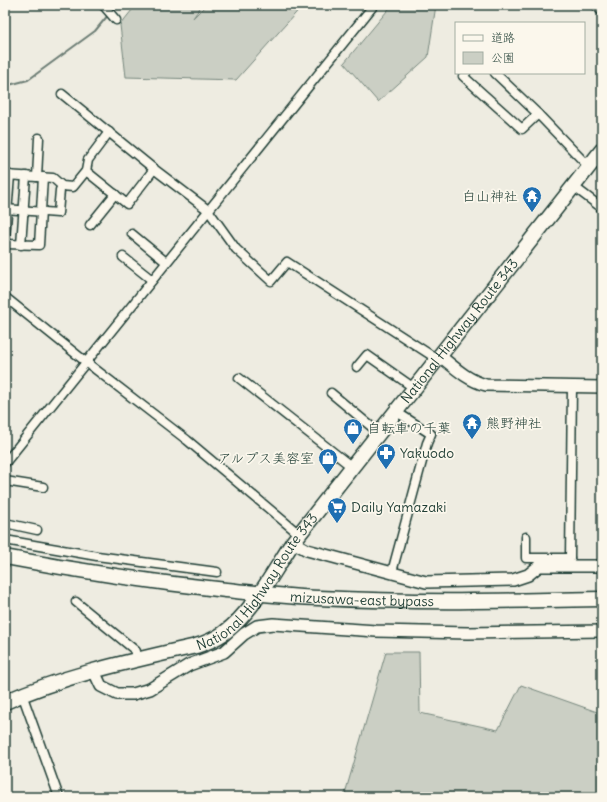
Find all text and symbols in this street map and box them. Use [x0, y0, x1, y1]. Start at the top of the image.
legend [455, 22, 585, 74]
text: 道路 [491, 30, 515, 45]
text: 公園 [491, 50, 515, 65]
temple icon: 白山神社 [521, 185, 543, 213]
place label: 白山神社 [462, 187, 518, 205]
street label: National Highway Route 343 [397, 255, 522, 407]
temple icon: 熊野神社 [461, 412, 483, 440]
place label: 熊野神社 [486, 414, 542, 432]
shop icon: 自転車の千葉 [342, 417, 364, 445]
place label: 自転車の千葉 [367, 419, 451, 437]
pharmacy icon: Yakuodo [375, 442, 397, 470]
place label: Yakuodo [400, 444, 454, 462]
shop icon: アルプス美容室 [317, 447, 339, 475]
place label: アルプス美容室 [217, 449, 314, 467]
supermarket icon: Daily Yamazaki [326, 496, 348, 524]
place label: Daily Yamazaki [351, 498, 446, 516]
street label: National Highway Route 343 [194, 509, 321, 654]
street label: mizusawa-east bypass [290, 587, 434, 610]

